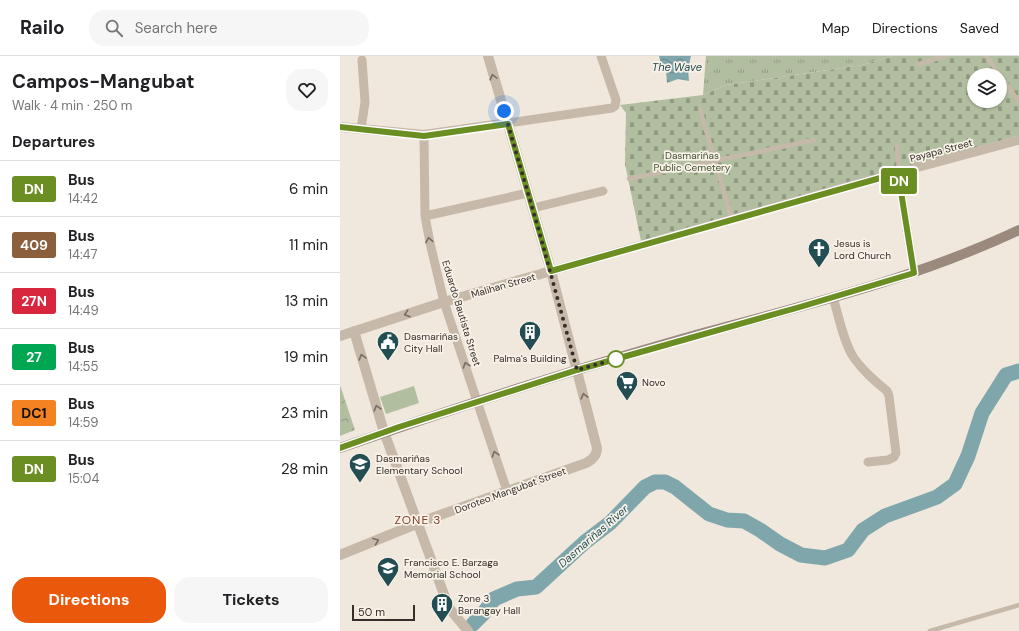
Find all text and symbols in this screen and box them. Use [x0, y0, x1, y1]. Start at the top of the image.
search box [89, 10, 369, 46]
text: Railo [20, 15, 65, 40]
icon: search [103, 17, 125, 39]
text: Search here [135, 18, 217, 38]
text: Map [822, 19, 850, 37]
text: Directions [872, 19, 938, 37]
text: Saved [960, 19, 999, 37]
water label: The Wave [652, 60, 702, 74]
map controls [967, 68, 1007, 108]
button: layers [967, 68, 1007, 108]
text: Campos-Mangubat [12, 69, 195, 94]
button: heart [286, 69, 328, 111]
one-way arrow [490, 73, 498, 80]
text: Walk · 4 min · 250 m [12, 97, 132, 114]
your location [494, 101, 514, 121]
text: Departures [12, 132, 95, 152]
street label: Payapa Street [908, 136, 974, 165]
park label: Dasmariñas Public Cemetery [654, 149, 731, 174]
line badge: DN [881, 168, 917, 194]
text: Bus [68, 170, 95, 190]
text: DN [889, 172, 909, 190]
text: 6 min [289, 179, 328, 199]
text: DN [24, 180, 44, 198]
text: 14:42 [68, 190, 98, 207]
text: Bus [68, 226, 95, 246]
text: 11 min [289, 235, 328, 255]
text: 409 [20, 236, 48, 254]
church icon: Jesus is Lord Church [806, 236, 832, 269]
one-way arrow [425, 237, 434, 243]
place label: Jesus is Lord Church [834, 237, 891, 262]
text: 14:47 [68, 246, 97, 263]
street label: Eduardo Bautista Street [439, 259, 484, 368]
street label: Malihan Street [469, 270, 537, 301]
text: Bus [68, 282, 95, 302]
text: 13 min [285, 291, 328, 311]
text: 27N [21, 292, 47, 310]
text: 14:49 [68, 302, 99, 319]
one-way arrow [404, 309, 411, 318]
building icon: Palma's Building [517, 319, 543, 352]
public building icon: Dasmariñas City Hall [375, 329, 401, 362]
place label: Dasmariñas City Hall [404, 330, 458, 355]
text: Bus [68, 338, 95, 358]
text: 19 min [284, 347, 328, 367]
text: 27 [26, 348, 42, 366]
unlabelled marker [607, 350, 625, 368]
place label: Palma's Building [493, 352, 567, 365]
one-way arrow [358, 354, 367, 361]
text: 14:55 [68, 358, 98, 375]
one-way arrow [462, 361, 470, 368]
supermarket icon: Novo [614, 369, 640, 402]
place label: Novo [642, 376, 666, 389]
one-way arrow [580, 392, 589, 399]
text: Bus [68, 394, 95, 414]
text: 23 min [281, 403, 328, 423]
text: DC1 [21, 404, 47, 422]
one-way arrow [373, 404, 381, 411]
text: 14:59 [68, 414, 98, 431]
text: Bus [68, 450, 95, 470]
school or university icon: Dasmariñas Elementary School [347, 451, 373, 484]
one-way arrow [491, 451, 500, 458]
place label: Dasmariñas Elementary School [376, 452, 463, 477]
text: 28 min [281, 459, 328, 479]
text: DN [24, 460, 44, 478]
street label: Doroteo Mangubat Street [453, 464, 568, 517]
text: 15:04 [68, 470, 99, 487]
water label: Dasmariñas River [555, 501, 632, 570]
district label: ZONE 3 [395, 512, 441, 528]
one-way arrow [373, 537, 380, 545]
school or university icon: Francisco E. Barzaga Memorial School [375, 555, 401, 588]
place label: Francisco E. Barzaga Memorial School [404, 556, 498, 581]
button: Directions [12, 577, 166, 623]
button: Tickets [174, 577, 328, 623]
building icon: Zone 3 Barangay Hall [429, 591, 455, 624]
place label: Zone 3 Barangay Hall [458, 592, 520, 617]
scale bar [352, 603, 415, 622]
text: 50 m [358, 605, 385, 619]

